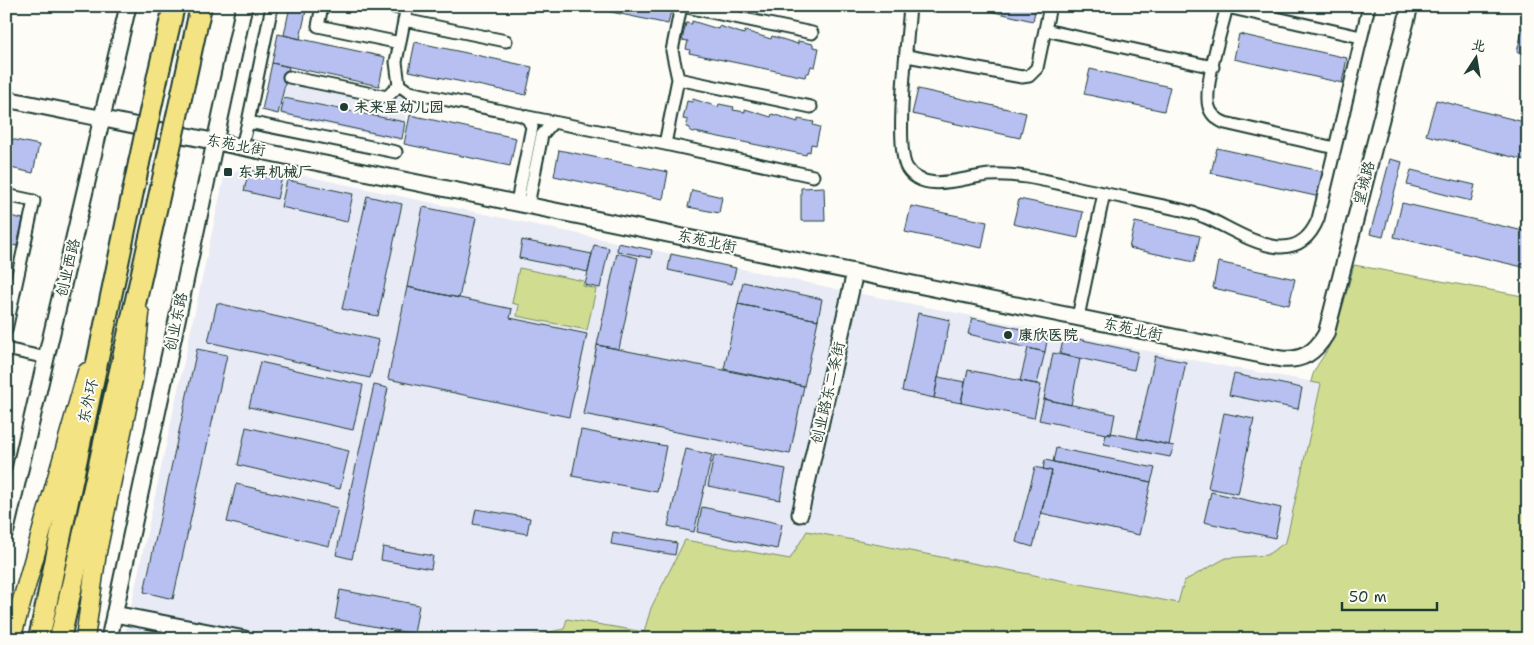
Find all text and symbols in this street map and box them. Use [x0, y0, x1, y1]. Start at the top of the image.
north arrow [1452, 32, 1502, 82]
text: 北 [1470, 35, 1487, 56]
place label: 未来星幼儿园 [354, 97, 444, 117]
marker: 未来星幼儿园 [338, 101, 350, 113]
street label: 东苑北街 [205, 129, 267, 161]
street label: 望城路 [1349, 159, 1379, 207]
place label: 东昇机械厂 [238, 162, 313, 182]
marker: 东昇机械厂 [222, 166, 234, 178]
street label: 东苑北街 [676, 225, 738, 257]
street label: 创业西路 [52, 237, 84, 299]
street label: 创业东路 [160, 291, 192, 353]
street label: 东苑北街 [1102, 313, 1164, 345]
place label: 康欣医院 [1018, 325, 1078, 345]
marker: 康欣医院 [1002, 329, 1014, 341]
street label: 创业路东二条街 [806, 340, 850, 446]
street label: 东外环 [74, 377, 102, 425]
scale bar [1342, 580, 1436, 612]
text: 50 m [1349, 587, 1387, 607]

